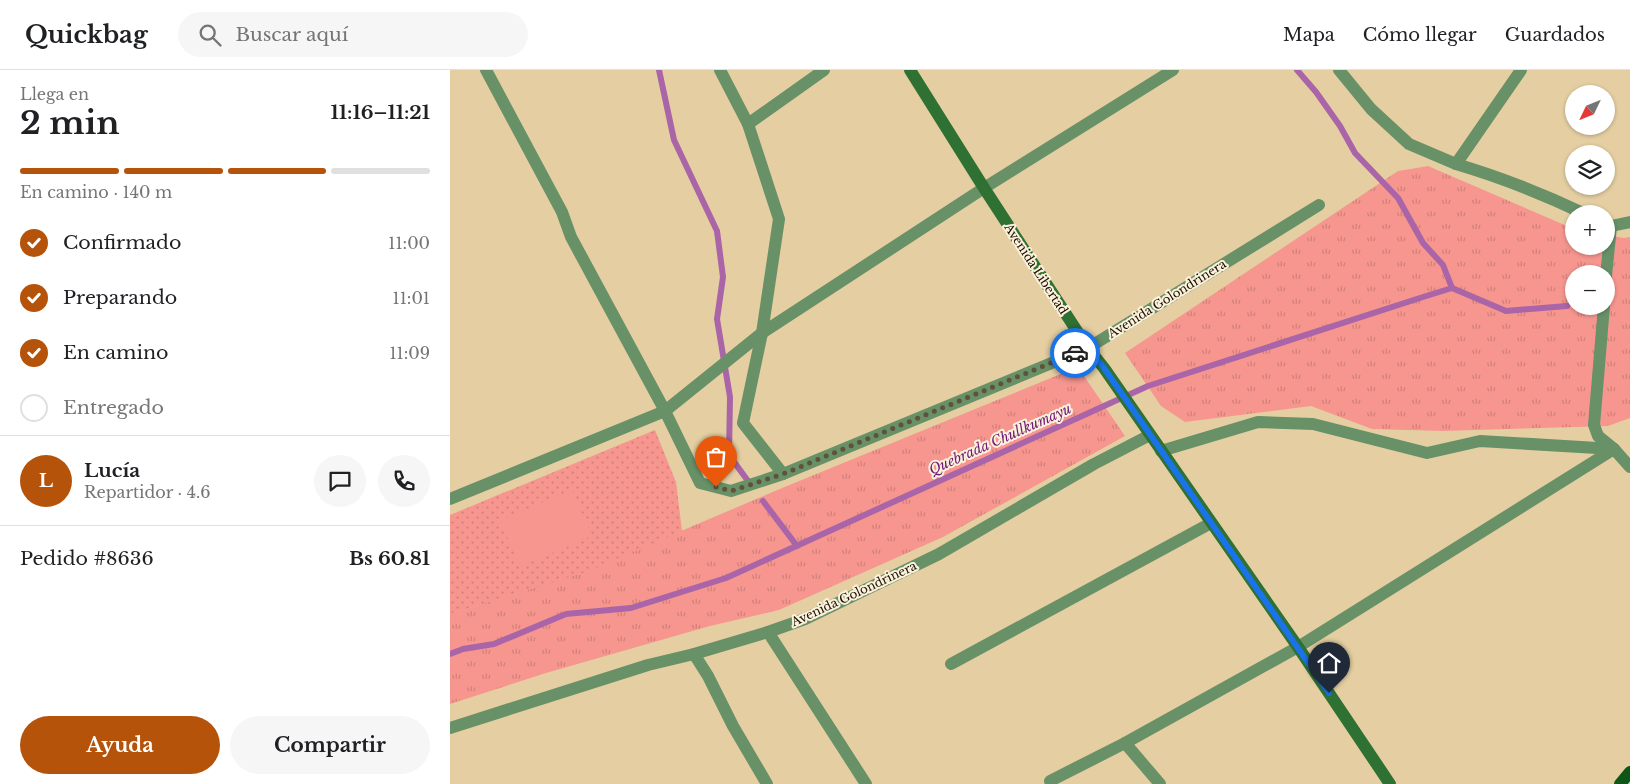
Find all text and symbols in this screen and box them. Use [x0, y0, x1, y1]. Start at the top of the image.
search box [178, 12, 528, 57]
text: Quickbag [25, 20, 148, 49]
icon: search [196, 21, 224, 49]
text: Buscar aquí [236, 23, 348, 46]
text: Mapa [1283, 24, 1335, 46]
text: Cómo llegar [1363, 24, 1477, 46]
text: Guardados [1505, 24, 1605, 46]
text: Llega en [20, 84, 89, 104]
north arrow [1565, 85, 1615, 135]
map controls [1565, 85, 1615, 315]
text: 11:16–11:21 [330, 101, 430, 124]
text: 2 min [20, 103, 120, 143]
button: layers [1565, 145, 1615, 195]
text: En camino · 140 m [20, 182, 172, 202]
button: + [1565, 205, 1615, 255]
street label: Avenida Libertad [1001, 220, 1071, 317]
icon: check [20, 229, 48, 257]
text: Confirmado [63, 231, 181, 254]
text: 11:00 [388, 233, 430, 253]
street label: Avenida Golondrinera [1104, 256, 1229, 342]
button: − [1565, 265, 1615, 315]
icon: check [20, 284, 48, 312]
text: Preparando [63, 286, 177, 309]
text: 11:01 [393, 288, 430, 308]
courier [1050, 328, 1100, 378]
icon: check [20, 339, 48, 367]
icon: car [1061, 339, 1089, 367]
text: En camino [63, 341, 168, 364]
text: 11:09 [389, 343, 430, 363]
text: Entregado [63, 396, 164, 419]
water label: Quebrada Chullkumayu [926, 399, 1074, 479]
pin [695, 436, 737, 487]
icon: bag [702, 443, 730, 471]
button: chat [314, 455, 366, 507]
button: phone [378, 455, 430, 507]
text: Lucía [84, 459, 140, 482]
text: L [39, 469, 53, 492]
text: Repartidor · 4.6 [84, 482, 210, 502]
text: Pedido #8636 [20, 547, 154, 570]
text: Bs 60.81 [349, 547, 430, 570]
street label: Avenida Golondrinera [788, 558, 919, 630]
pin [1308, 642, 1350, 693]
icon: home [1315, 649, 1343, 677]
button: Ayuda [20, 716, 220, 774]
button: Compartir [230, 716, 430, 774]

